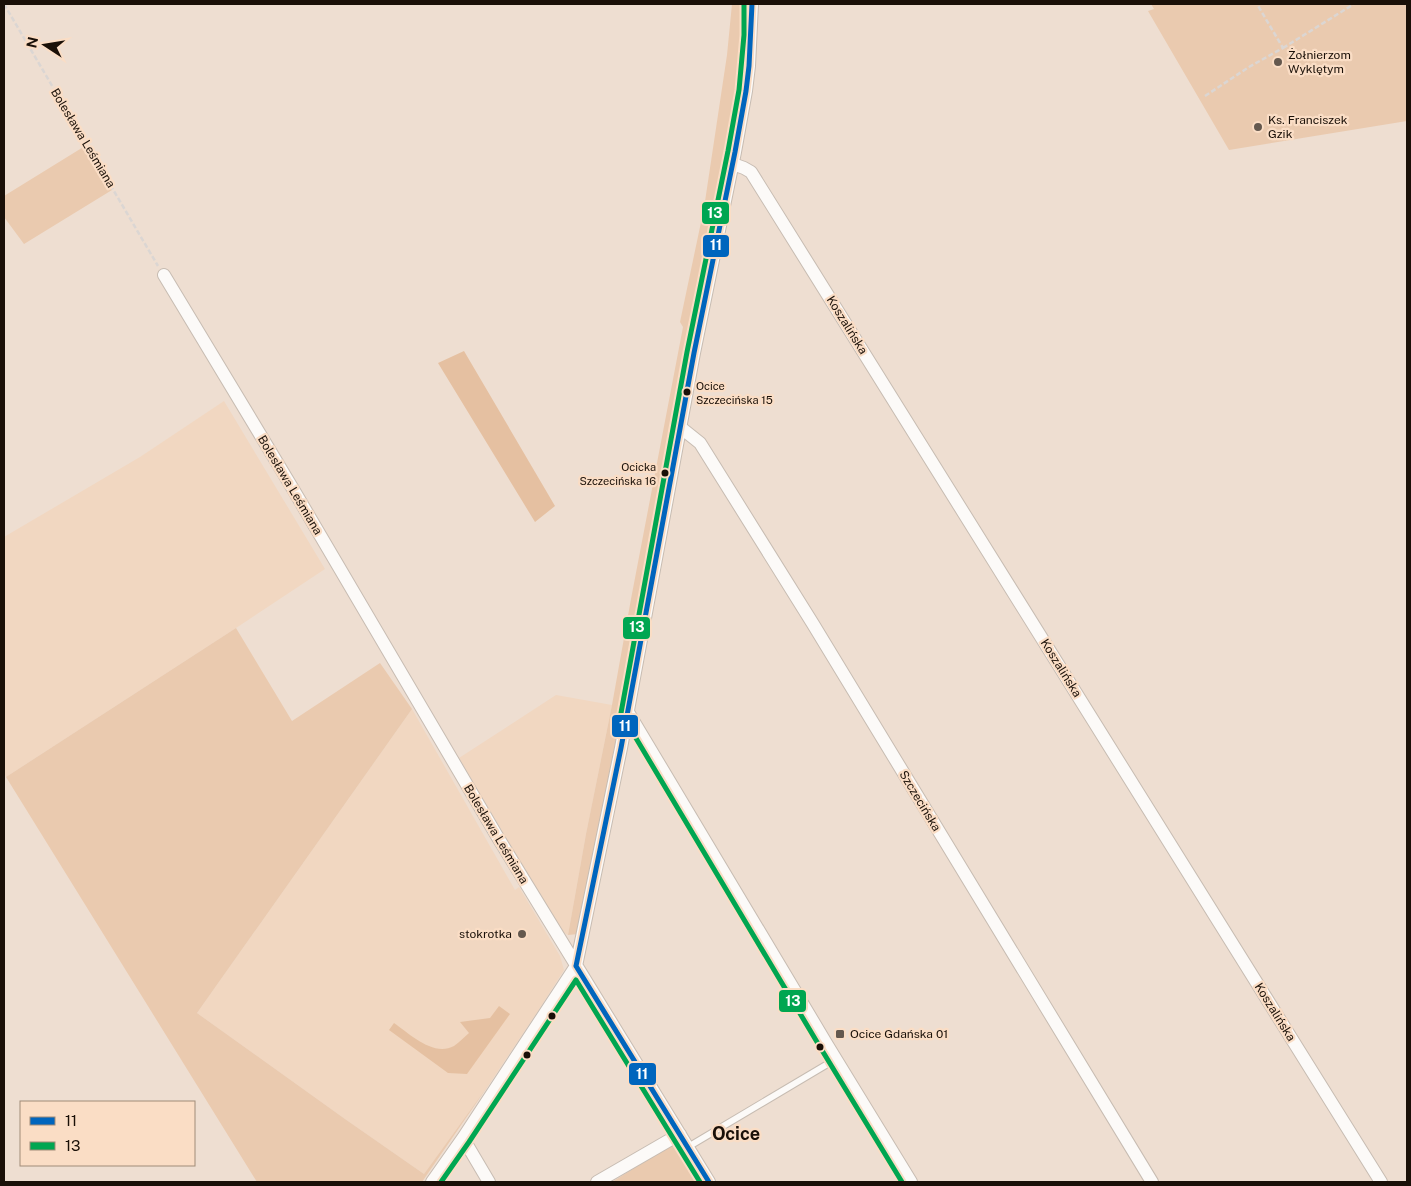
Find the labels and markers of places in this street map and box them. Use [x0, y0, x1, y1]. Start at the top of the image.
place label: Żołnierzom Wyklętym [1288, 48, 1351, 76]
marker: Żołnierzom Wyklętym [1272, 56, 1284, 68]
place label: Ks. Franciszek Gzik [1268, 113, 1348, 141]
marker: Ks. Franciszek Gzik [1252, 121, 1264, 133]
place label: Ocice Szczecińska 15 [696, 380, 773, 406]
marker: Ocice Szczecińska 15 [682, 387, 692, 397]
place label: Ocicka Szczecińska 16 [579, 461, 656, 487]
marker: Ocicka Szczecińska 16 [660, 468, 670, 478]
place label: stokrotka [459, 927, 512, 941]
marker: stokrotka [516, 928, 528, 940]
unlabelled marker [547, 1011, 557, 1021]
place label: Ocice Gdańska 01 [850, 1027, 948, 1041]
marker: Ocice Gdańska 01 [834, 1028, 846, 1040]
unlabelled marker [815, 1042, 825, 1052]
unlabelled marker [522, 1050, 532, 1060]

